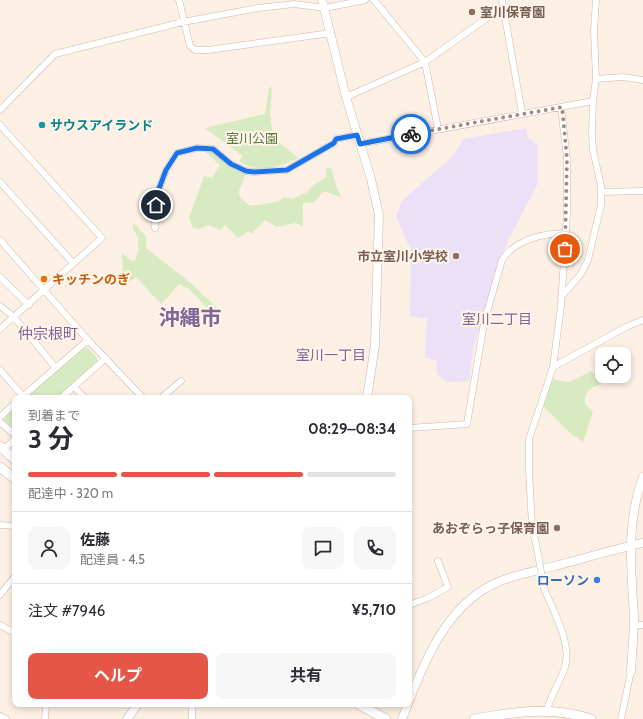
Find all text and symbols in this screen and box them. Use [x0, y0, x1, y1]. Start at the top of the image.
place label: 室川保育園 [480, 4, 545, 20]
marker: 室川保育園 [467, 7, 477, 17]
courier [391, 114, 431, 154]
place label: サウスアイランド [50, 117, 153, 133]
marker: サウスアイランド [37, 120, 47, 130]
icon: bike [400, 123, 422, 145]
park label: 室川公園 [226, 130, 278, 146]
pin [139, 188, 173, 222]
icon: home [145, 194, 167, 216]
pin [548, 232, 582, 266]
icon: bag [554, 238, 576, 260]
place label: 市立室川小学校 [357, 248, 448, 264]
marker: 市立室川小学校 [451, 251, 461, 261]
place label: キッチンのぎ [52, 271, 130, 287]
marker: キッチンのぎ [39, 274, 49, 284]
district label: 沖縄市 [159, 305, 222, 330]
district label: 室川二丁目 [462, 310, 532, 328]
district label: 仲宗根町 [18, 325, 78, 343]
district label: 室川一丁目 [296, 346, 366, 364]
map controls [595, 347, 631, 383]
button: locate [595, 347, 631, 383]
text: 到着まで [28, 407, 80, 423]
text: 08:29–08:34 [308, 420, 396, 438]
text: 3 分 [28, 423, 74, 455]
text: 配達中 · 320 m [28, 485, 113, 501]
place label: あおぞらっ子保育園 [432, 520, 549, 536]
marker: あおぞらっ子保育園 [552, 523, 562, 533]
button: person [28, 527, 70, 569]
button: chat [302, 527, 344, 569]
button: phone [354, 527, 396, 569]
text: 佐藤 [80, 531, 110, 549]
text: 配達員 · 4.5 [80, 551, 145, 567]
place label: ローソン [537, 572, 589, 588]
marker: ローソン [592, 575, 602, 585]
text: ¥5,710 [352, 601, 396, 619]
text: 注文 #7946 [28, 602, 105, 620]
button: ヘルプ [28, 653, 208, 699]
button: 共有 [216, 653, 396, 699]

